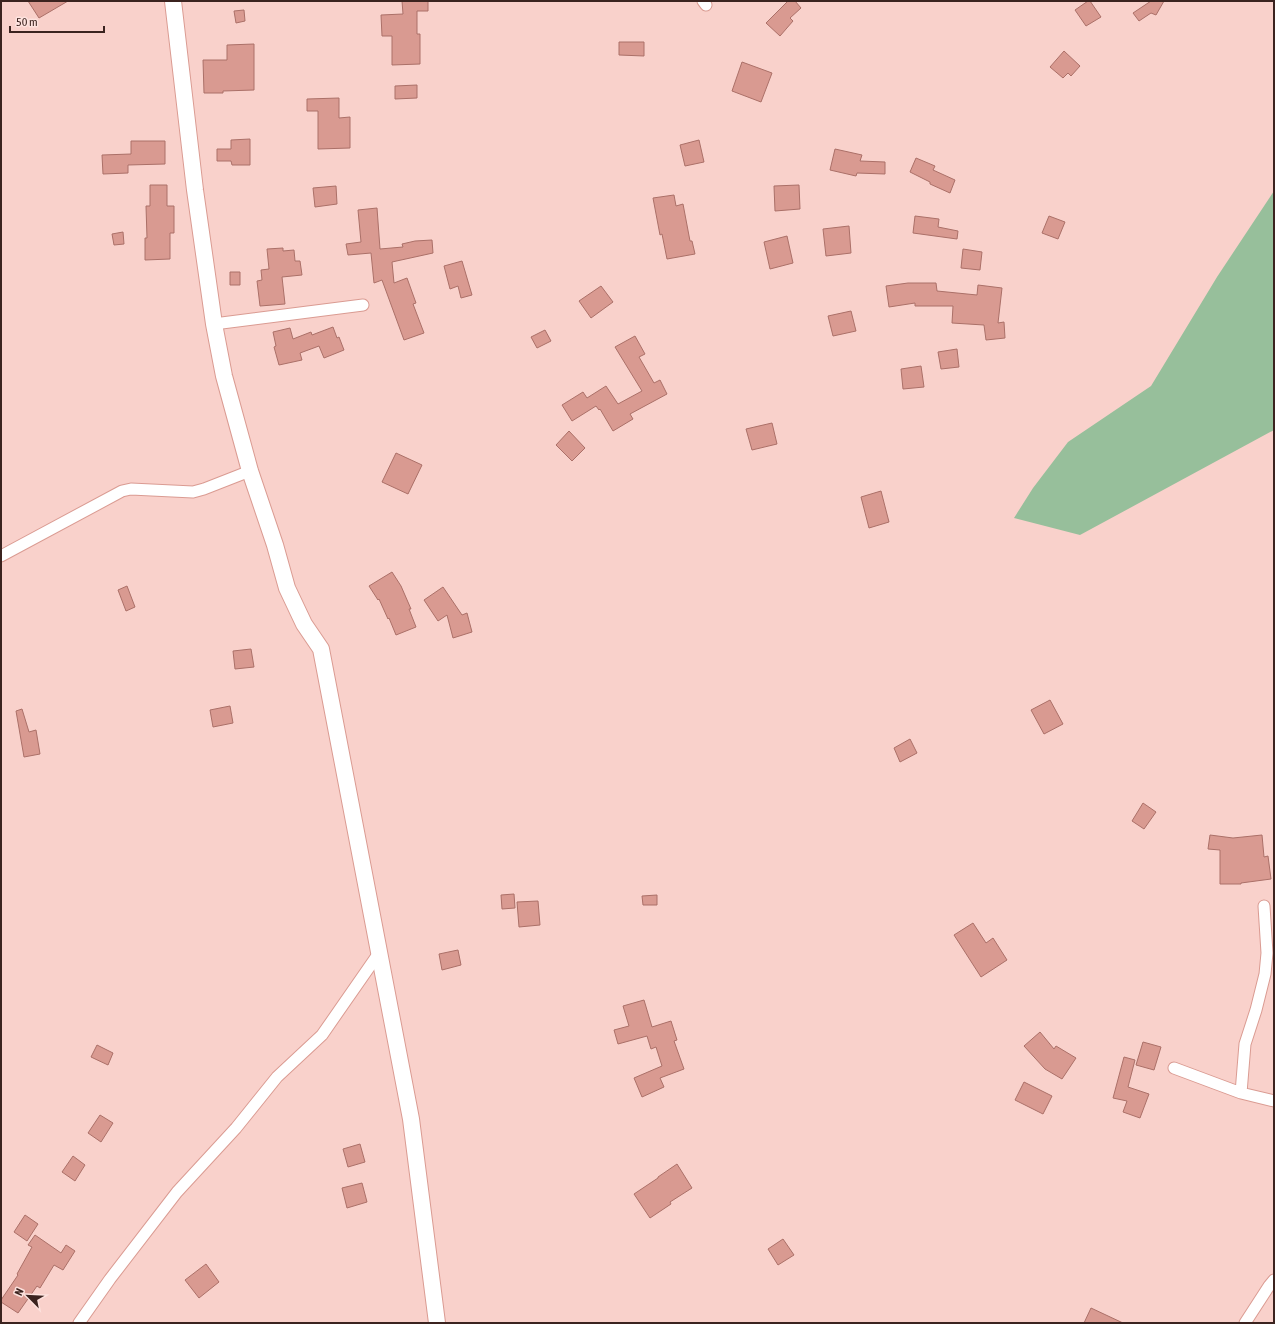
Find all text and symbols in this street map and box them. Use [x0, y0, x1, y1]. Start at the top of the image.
scale bar [10, 8, 104, 34]
text: 50 m [16, 15, 38, 29]
north arrow [8, 1276, 48, 1316]
text: N [12, 1287, 26, 1297]

